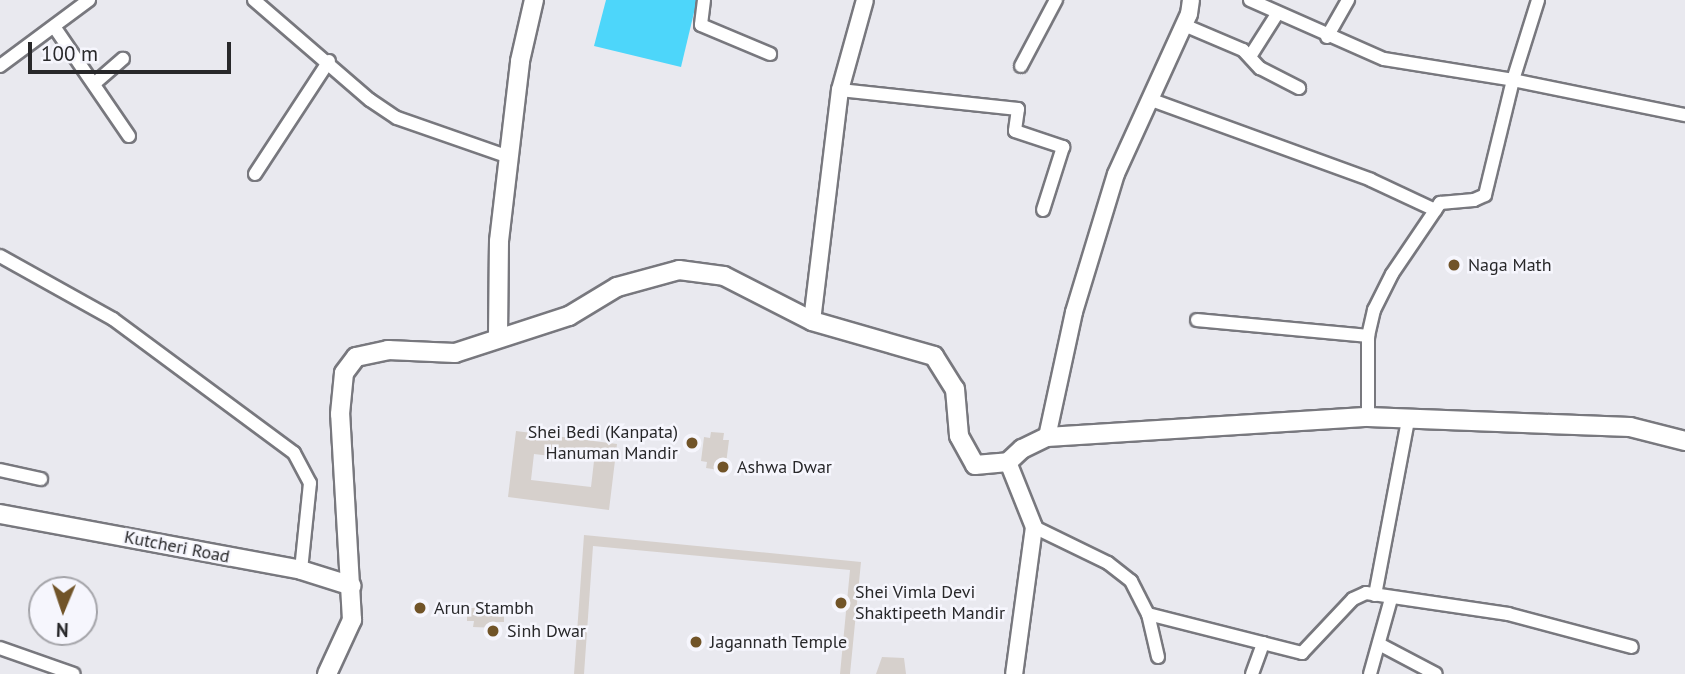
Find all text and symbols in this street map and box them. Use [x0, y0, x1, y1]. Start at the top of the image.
scale bar [32, 28, 234, 72]
text: 100 m [41, 40, 98, 67]
place label: Naga Math [1468, 254, 1552, 276]
marker: Naga Math [1446, 257, 1462, 273]
place label: Shei Bedi (Kanpata) Hanuman Mandir [528, 422, 678, 464]
marker: Shei Bedi (Kanpata) Hanuman Mandir [684, 435, 700, 451]
place label: Ashwa Dwar [737, 456, 832, 478]
marker: Ashwa Dwar [715, 459, 731, 475]
street label: Kutcheri Road [122, 526, 232, 568]
north arrow [28, 576, 98, 646]
place label: Shei Vimla Devi Shaktipeeth Mandir [855, 582, 1005, 624]
marker: Shei Vimla Devi Shaktipeeth Mandir [833, 595, 849, 611]
place label: Arun Stambh [434, 597, 534, 619]
marker: Arun Stambh [412, 600, 428, 616]
text: N [56, 618, 69, 642]
place label: Sinh Dwar [507, 620, 586, 642]
marker: Sinh Dwar [485, 623, 501, 639]
place label: Jagannath Temple [710, 631, 848, 653]
marker: Jagannath Temple [688, 634, 704, 650]

